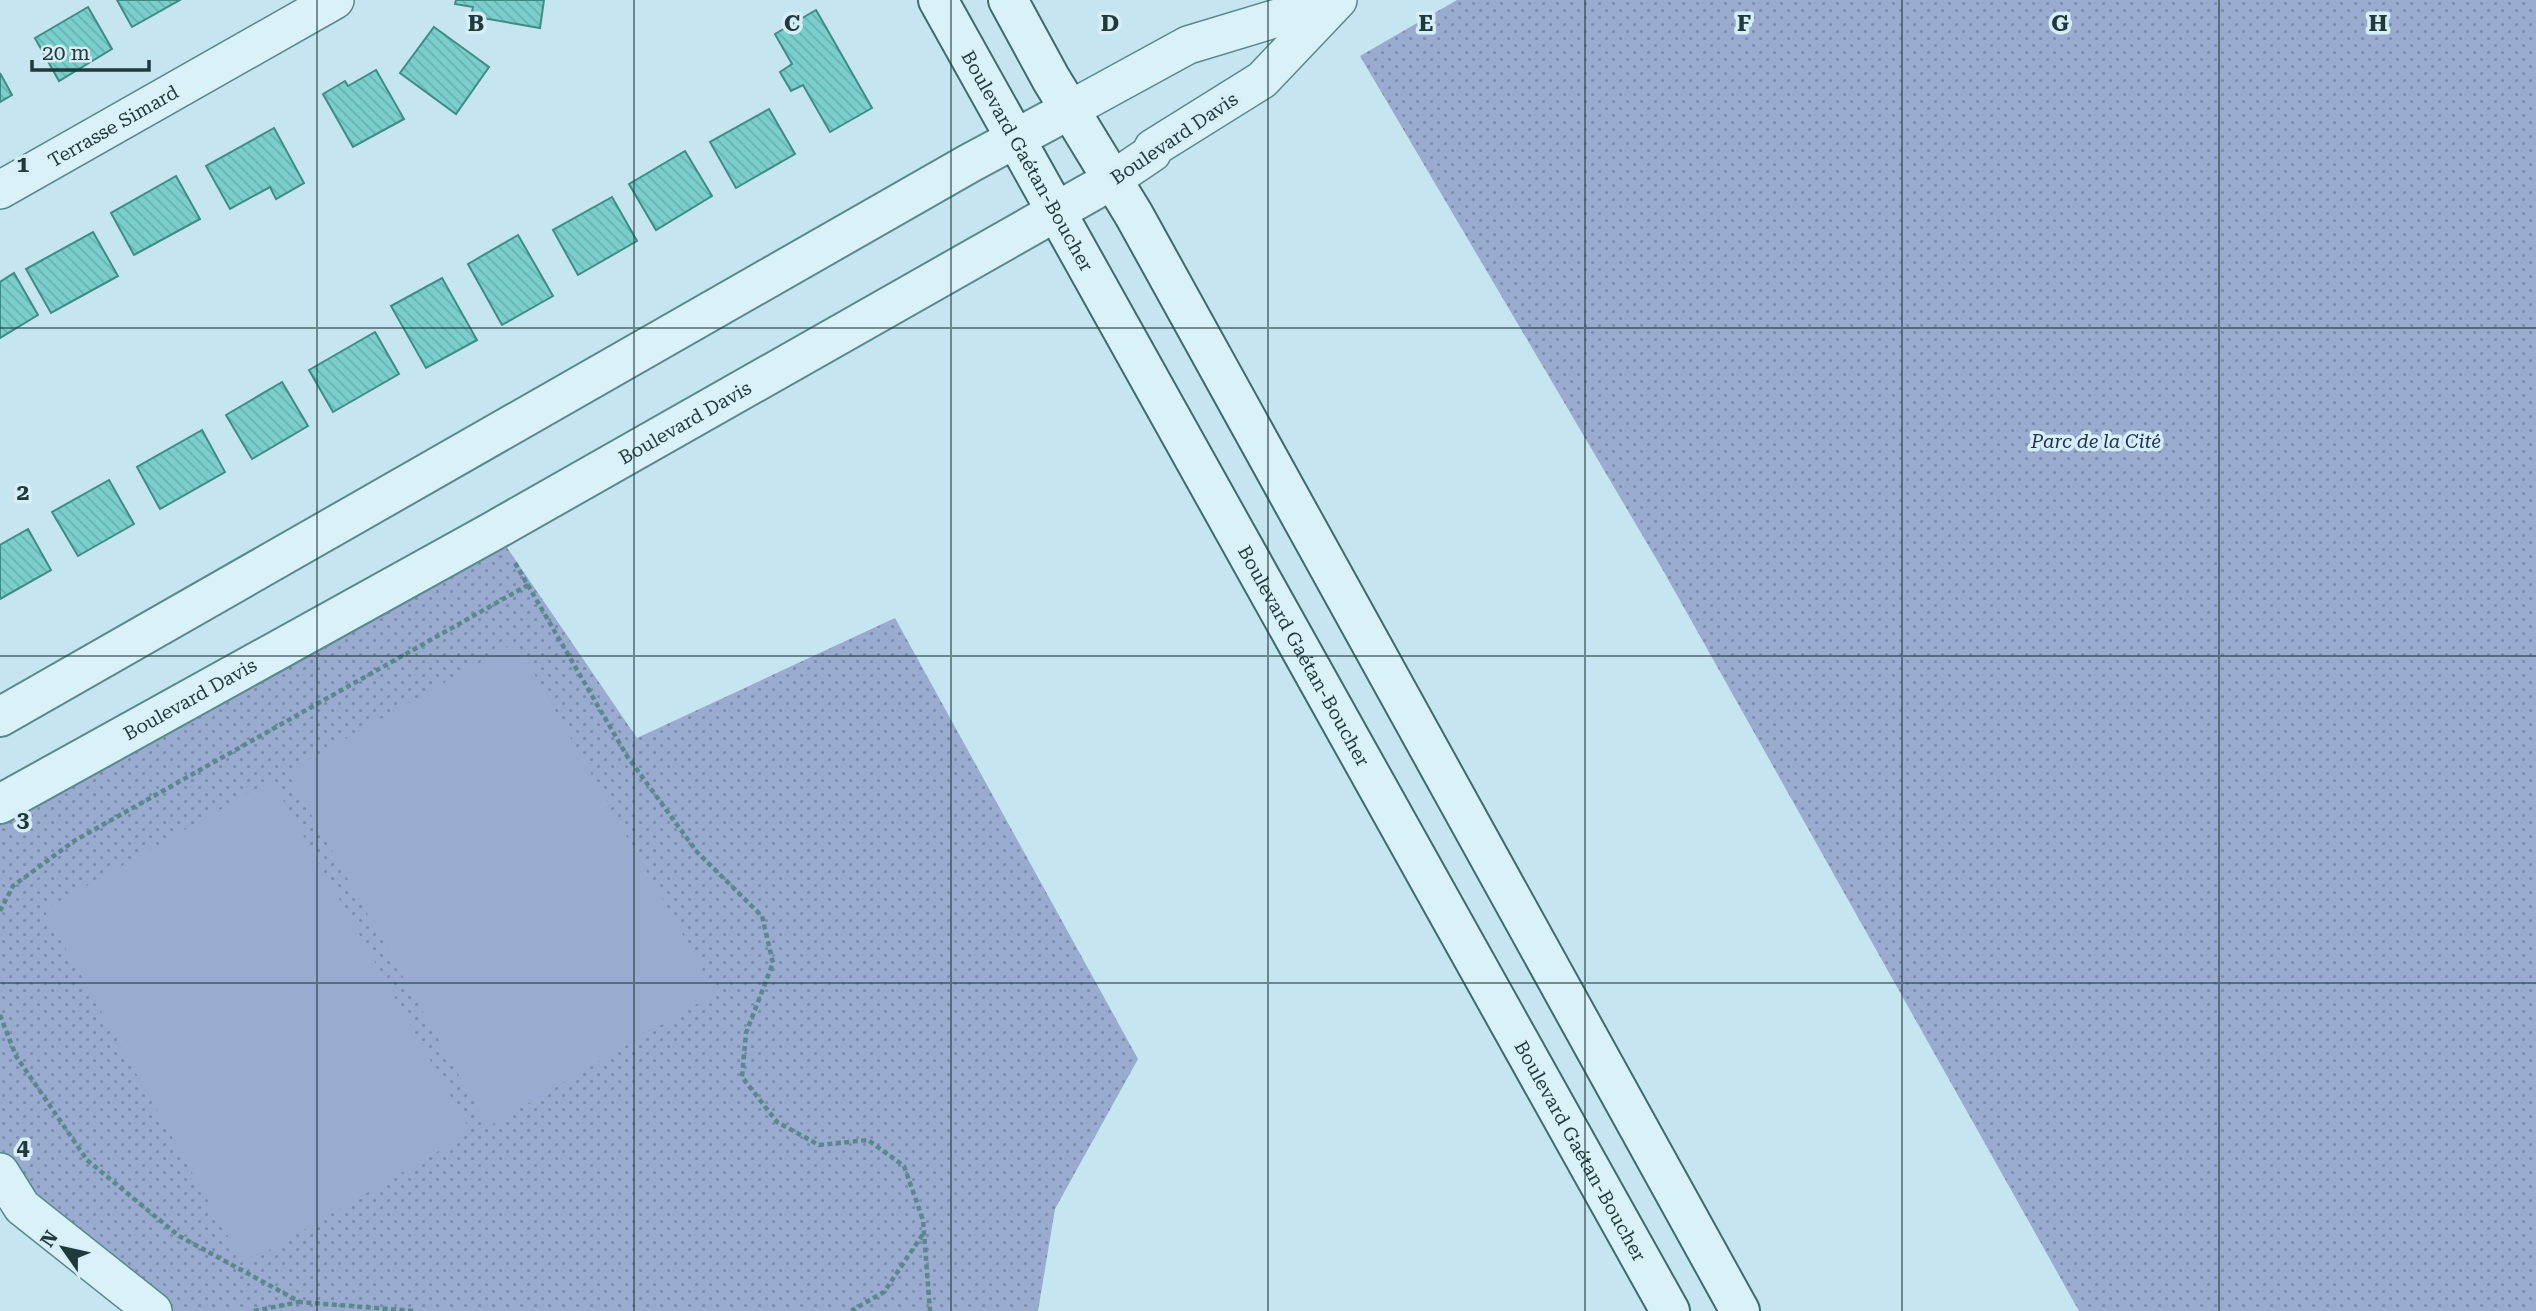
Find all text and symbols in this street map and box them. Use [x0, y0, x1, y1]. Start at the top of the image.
text: B [468, 10, 484, 37]
text: C [784, 10, 800, 37]
text: D [1101, 10, 1119, 37]
text: E [1419, 10, 1433, 37]
text: F [1737, 10, 1751, 37]
text: G [2051, 10, 2069, 37]
text: H [2369, 10, 2388, 37]
scale bar [32, 28, 149, 72]
text: 20 m [42, 41, 90, 65]
street label: Boulevard Gaétan-Boucher [956, 47, 1098, 275]
street label: Terrasse Simard [44, 80, 183, 172]
street label: Boulevard Davis [1106, 87, 1242, 190]
text: 1 [17, 151, 30, 178]
street label: Boulevard Davis [615, 376, 755, 469]
park label: Parc de la Cité [2030, 430, 2161, 453]
text: 2 [17, 479, 29, 506]
street label: Boulevard Gaétan-Boucher [1233, 542, 1375, 770]
street label: Boulevard Davis [119, 653, 261, 745]
text: 3 [17, 806, 30, 833]
street label: Boulevard Gaétan-Boucher [1509, 1037, 1651, 1266]
text: 4 [17, 1134, 30, 1161]
north arrow [28, 1213, 98, 1283]
text: N [36, 1226, 63, 1251]

